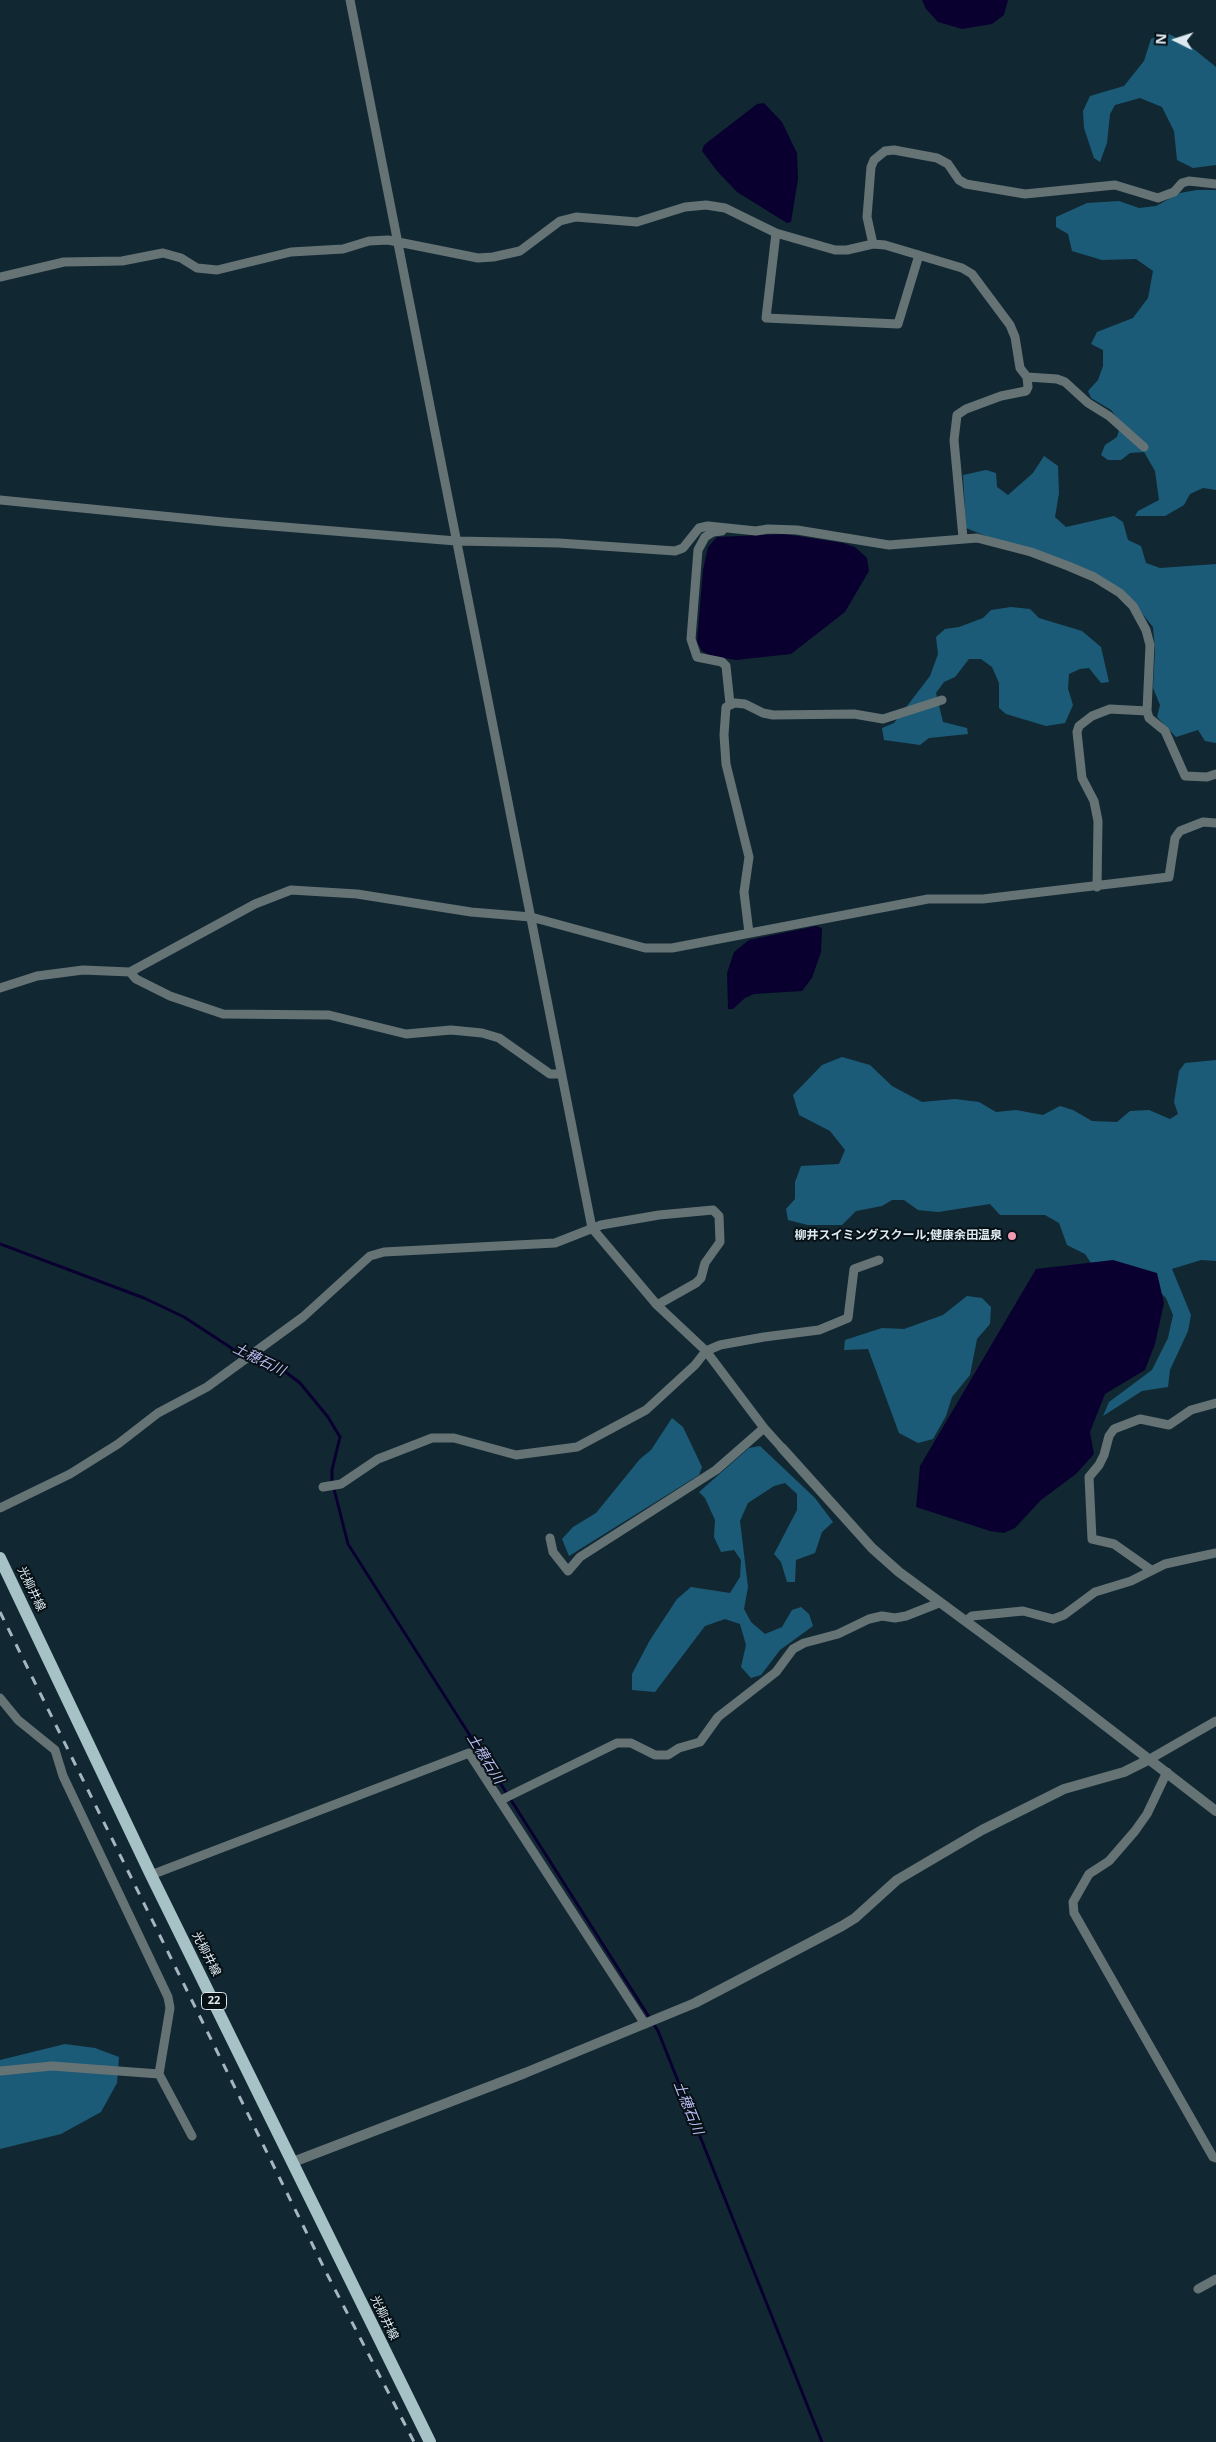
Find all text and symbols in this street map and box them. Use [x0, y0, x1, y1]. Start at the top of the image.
north arrow [1151, 15, 1201, 65]
text: N [1151, 33, 1170, 45]
place label: 柳井スイミングスクール;健康余田温泉 [795, 1229, 1002, 1243]
marker: 柳井スイミングスクール;健康余田温泉 [1006, 1230, 1018, 1242]
water label: 土穂石川 [230, 1340, 288, 1380]
street label: 光柳井線 [14, 1564, 48, 1614]
water label: 土穂石川 [463, 1731, 507, 1787]
street label: 光柳井線 [189, 1929, 223, 1979]
road number: 22 [202, 1992, 226, 2010]
water label: 土穂石川 [670, 2079, 706, 2137]
street label: 光柳井線 [367, 2293, 401, 2343]

